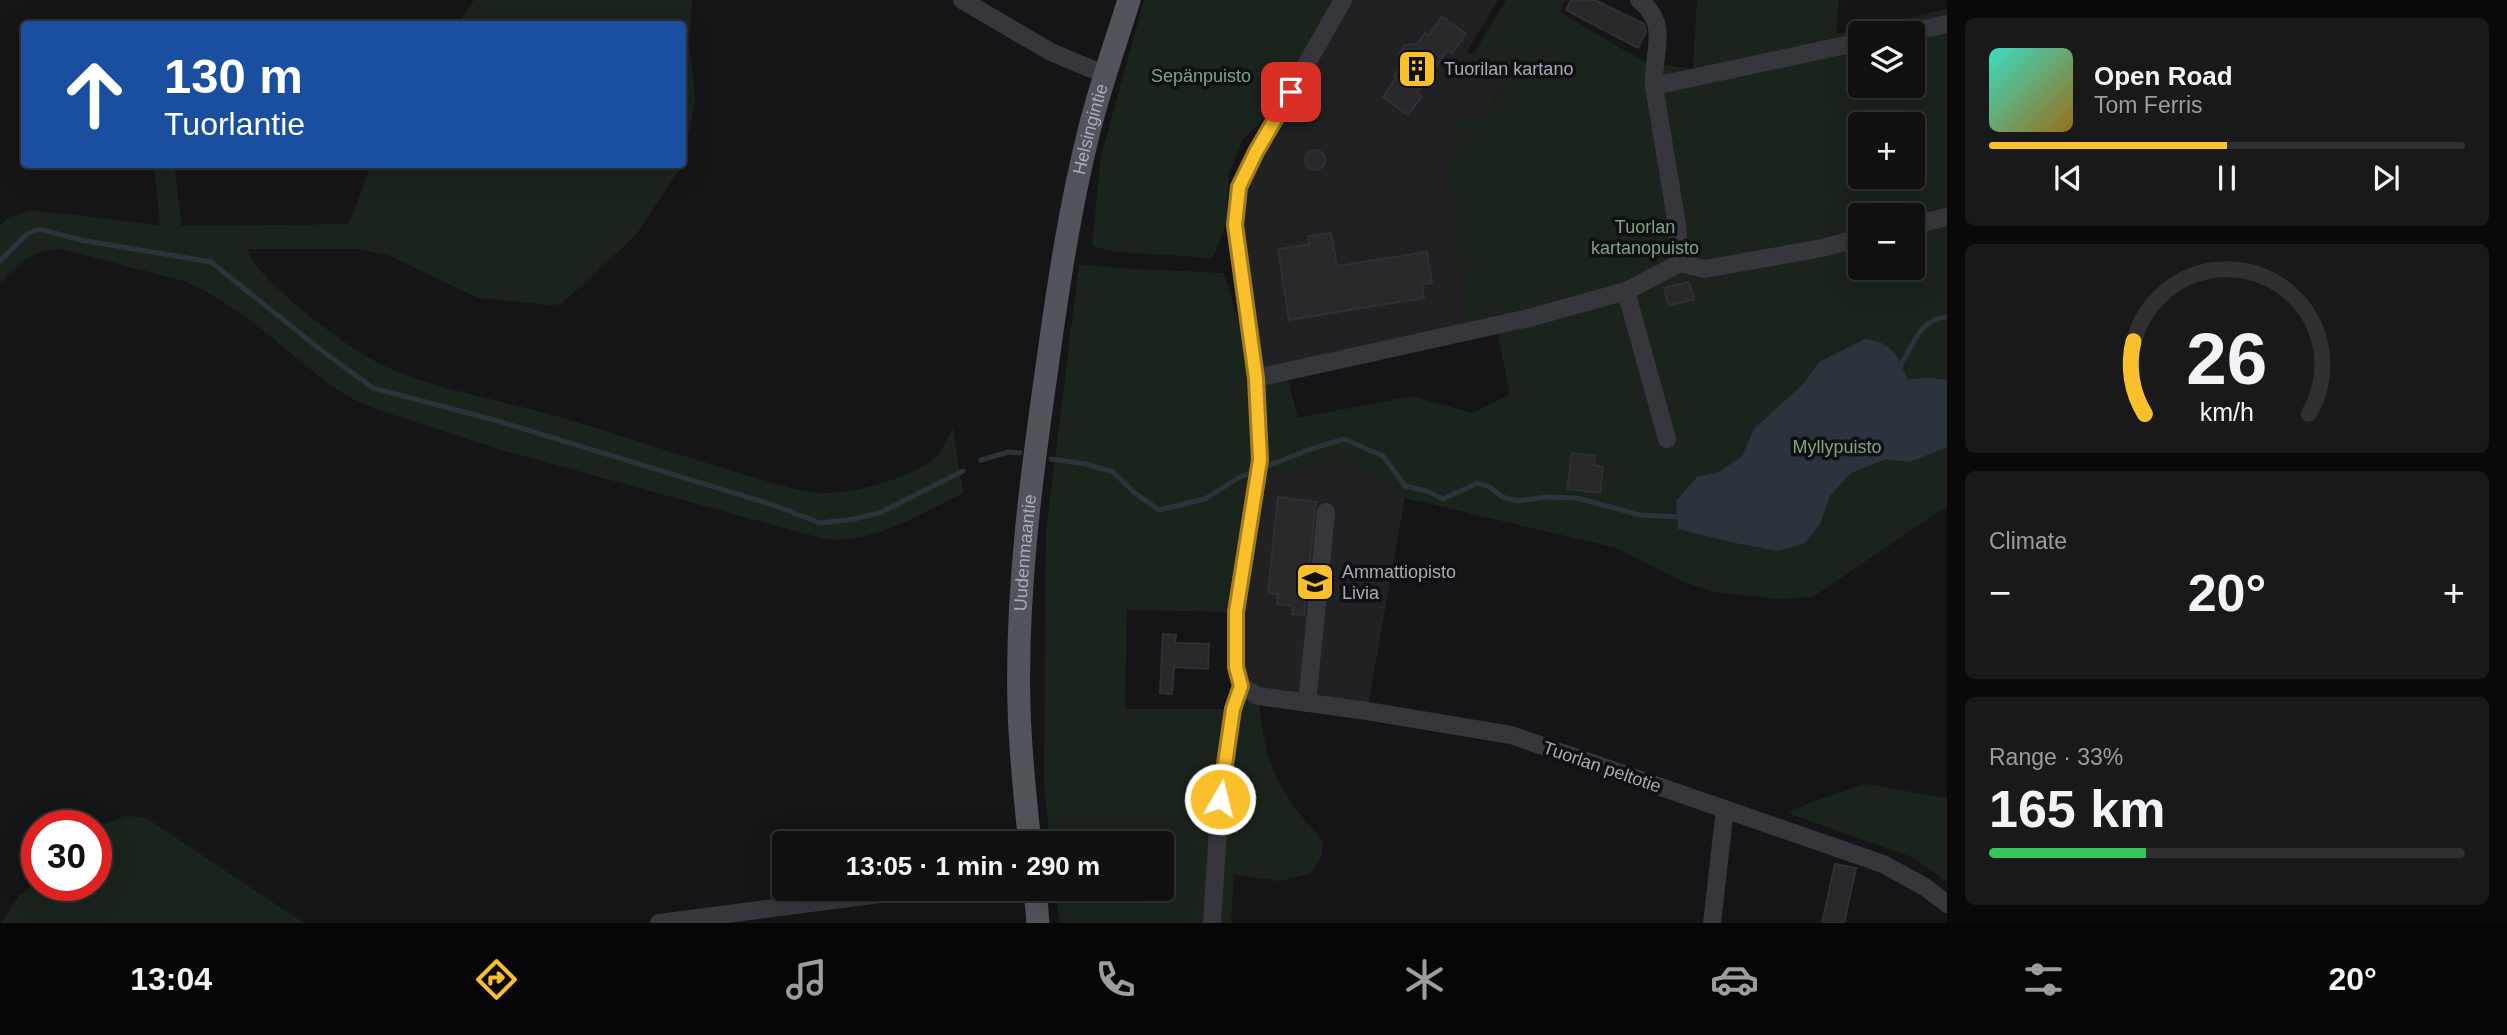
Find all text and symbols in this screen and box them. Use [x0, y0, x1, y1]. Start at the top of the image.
map controls [1848, 21, 1925, 280]
button: layers [1848, 21, 1925, 98]
building icon: Tuorilan kartano [1396, 48, 1438, 90]
icon: ahead [49, 49, 140, 140]
text: 130 m [164, 49, 303, 103]
place label: Tuorilan kartano [1444, 59, 1573, 79]
text: Open Road [2094, 61, 2233, 91]
pin [1261, 62, 1321, 122]
park label: Sepänpuisto [1151, 66, 1251, 86]
icon: arrive [1272, 73, 1310, 111]
street label: Helsingintie [1069, 81, 1112, 176]
text: Tom Ferris [2094, 92, 2203, 118]
text: Tuorlantie [164, 106, 305, 142]
button: + [1848, 112, 1925, 189]
icon: previous [2049, 159, 2087, 197]
icon: pause [2208, 159, 2246, 197]
icon: next [2367, 159, 2405, 197]
button: − [1848, 203, 1925, 280]
park label: Tuorlan kartanopuisto [1591, 217, 1699, 258]
text: 26 [2187, 319, 2267, 400]
text: km/h [2200, 398, 2254, 426]
park label: Myllypuisto [1792, 437, 1882, 457]
street label: Uudenmaantie [1010, 493, 1040, 612]
text: Climate [1989, 528, 2067, 554]
school or university icon: Ammattiopisto Livia [1294, 561, 1336, 603]
place label: Ammattiopisto Livia [1342, 562, 1456, 603]
text: 20° [2188, 564, 2266, 622]
text: − [1989, 572, 2011, 614]
text: + [2443, 572, 2465, 614]
street label: Tuorlan peltotie [1540, 737, 1664, 797]
text: Range · 33% [1989, 744, 2123, 770]
position arrow [1183, 762, 1257, 836]
text: 165 km [1989, 780, 2165, 838]
speed limit sign: 30 [21, 810, 112, 901]
text: 13:05 · 1 min · 290 m [846, 851, 1100, 881]
icon: directions [472, 955, 521, 1004]
icon: music [782, 955, 831, 1004]
icon: phone [1091, 955, 1140, 1004]
icon: climate [1400, 955, 1449, 1004]
icon: car [1710, 955, 1759, 1004]
icon: filters [2019, 955, 2068, 1004]
text: 13:04 [130, 961, 212, 997]
text: 20° [2328, 961, 2377, 997]

